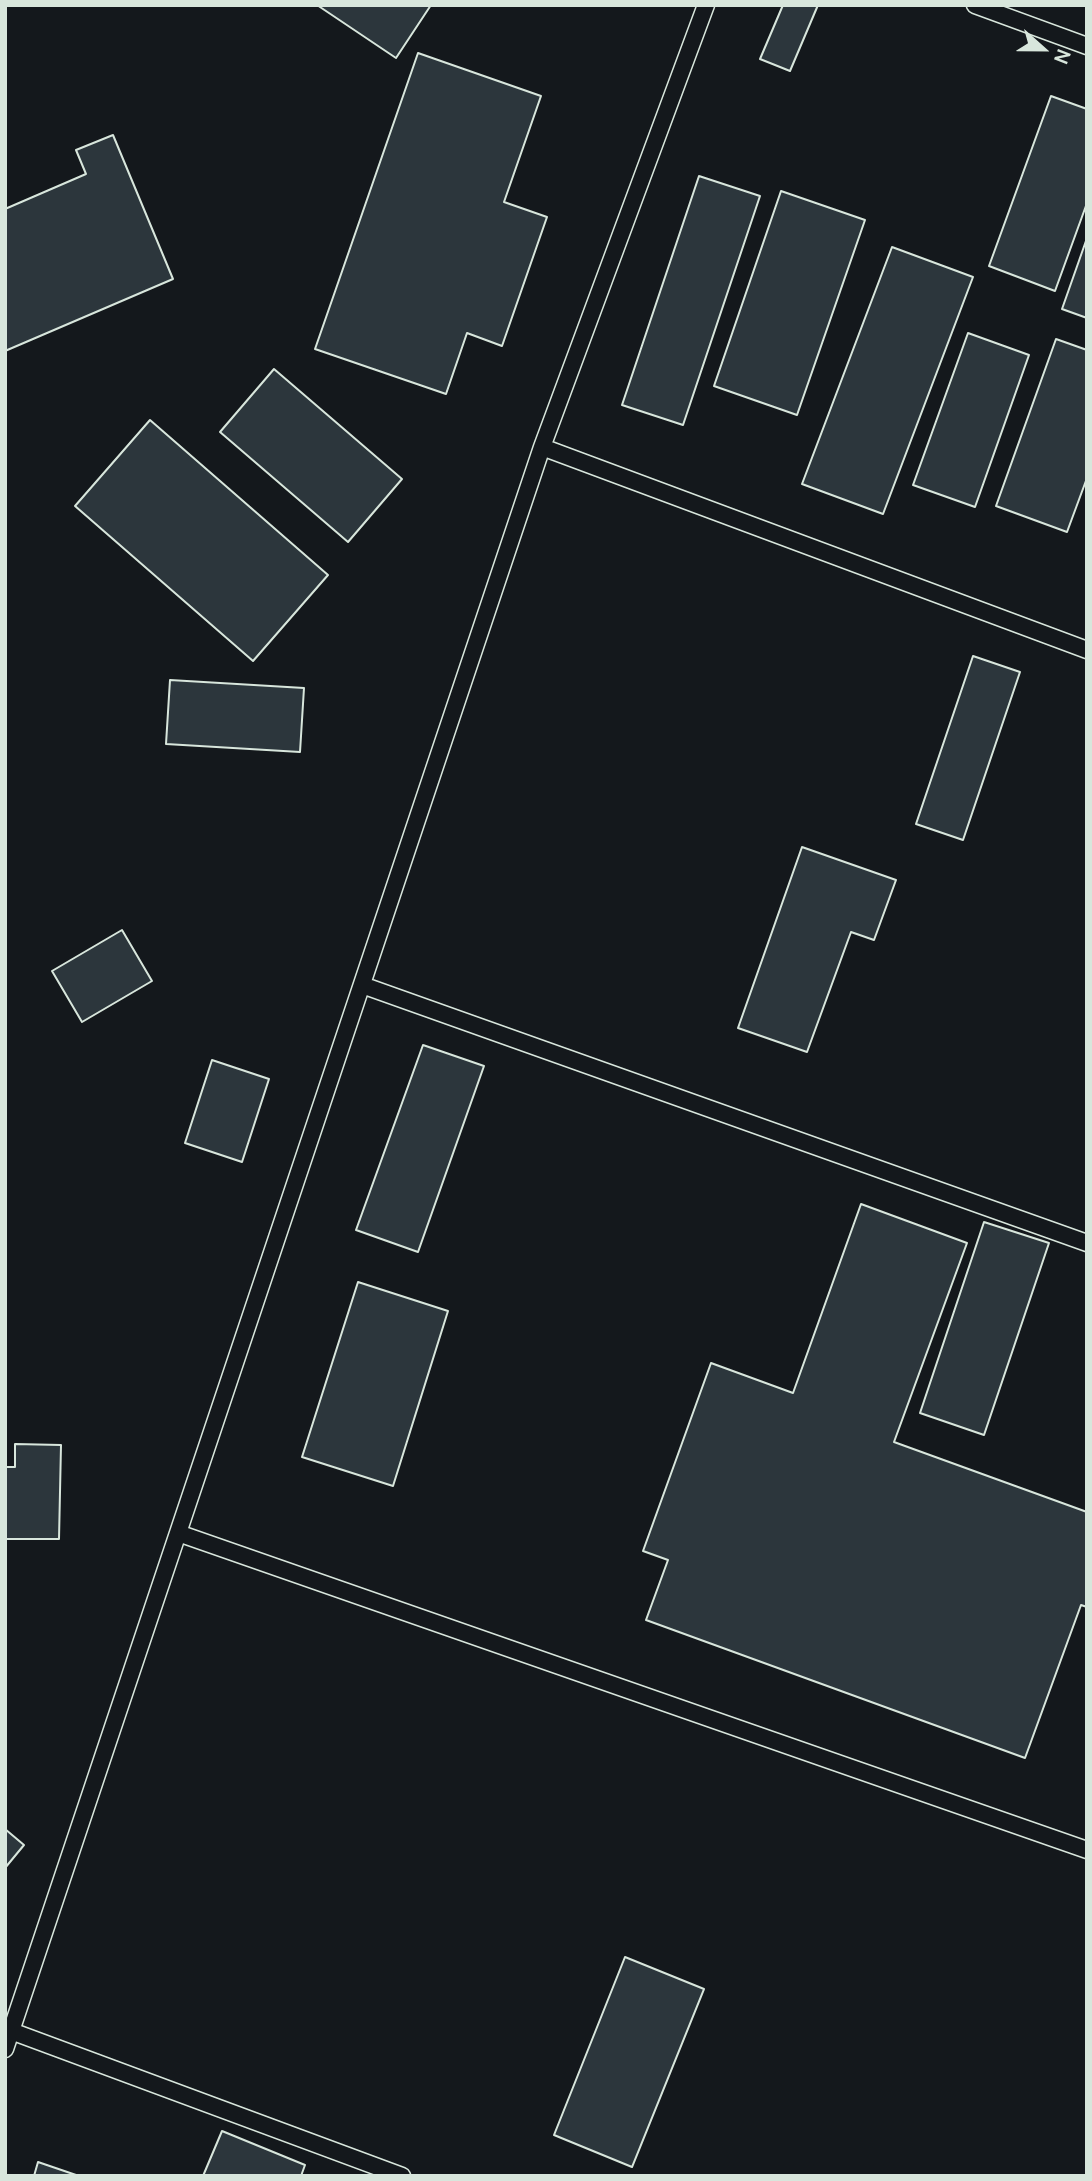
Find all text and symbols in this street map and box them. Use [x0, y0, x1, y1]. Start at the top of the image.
north arrow [1008, 14, 1078, 84]
text: N [1048, 45, 1077, 68]

